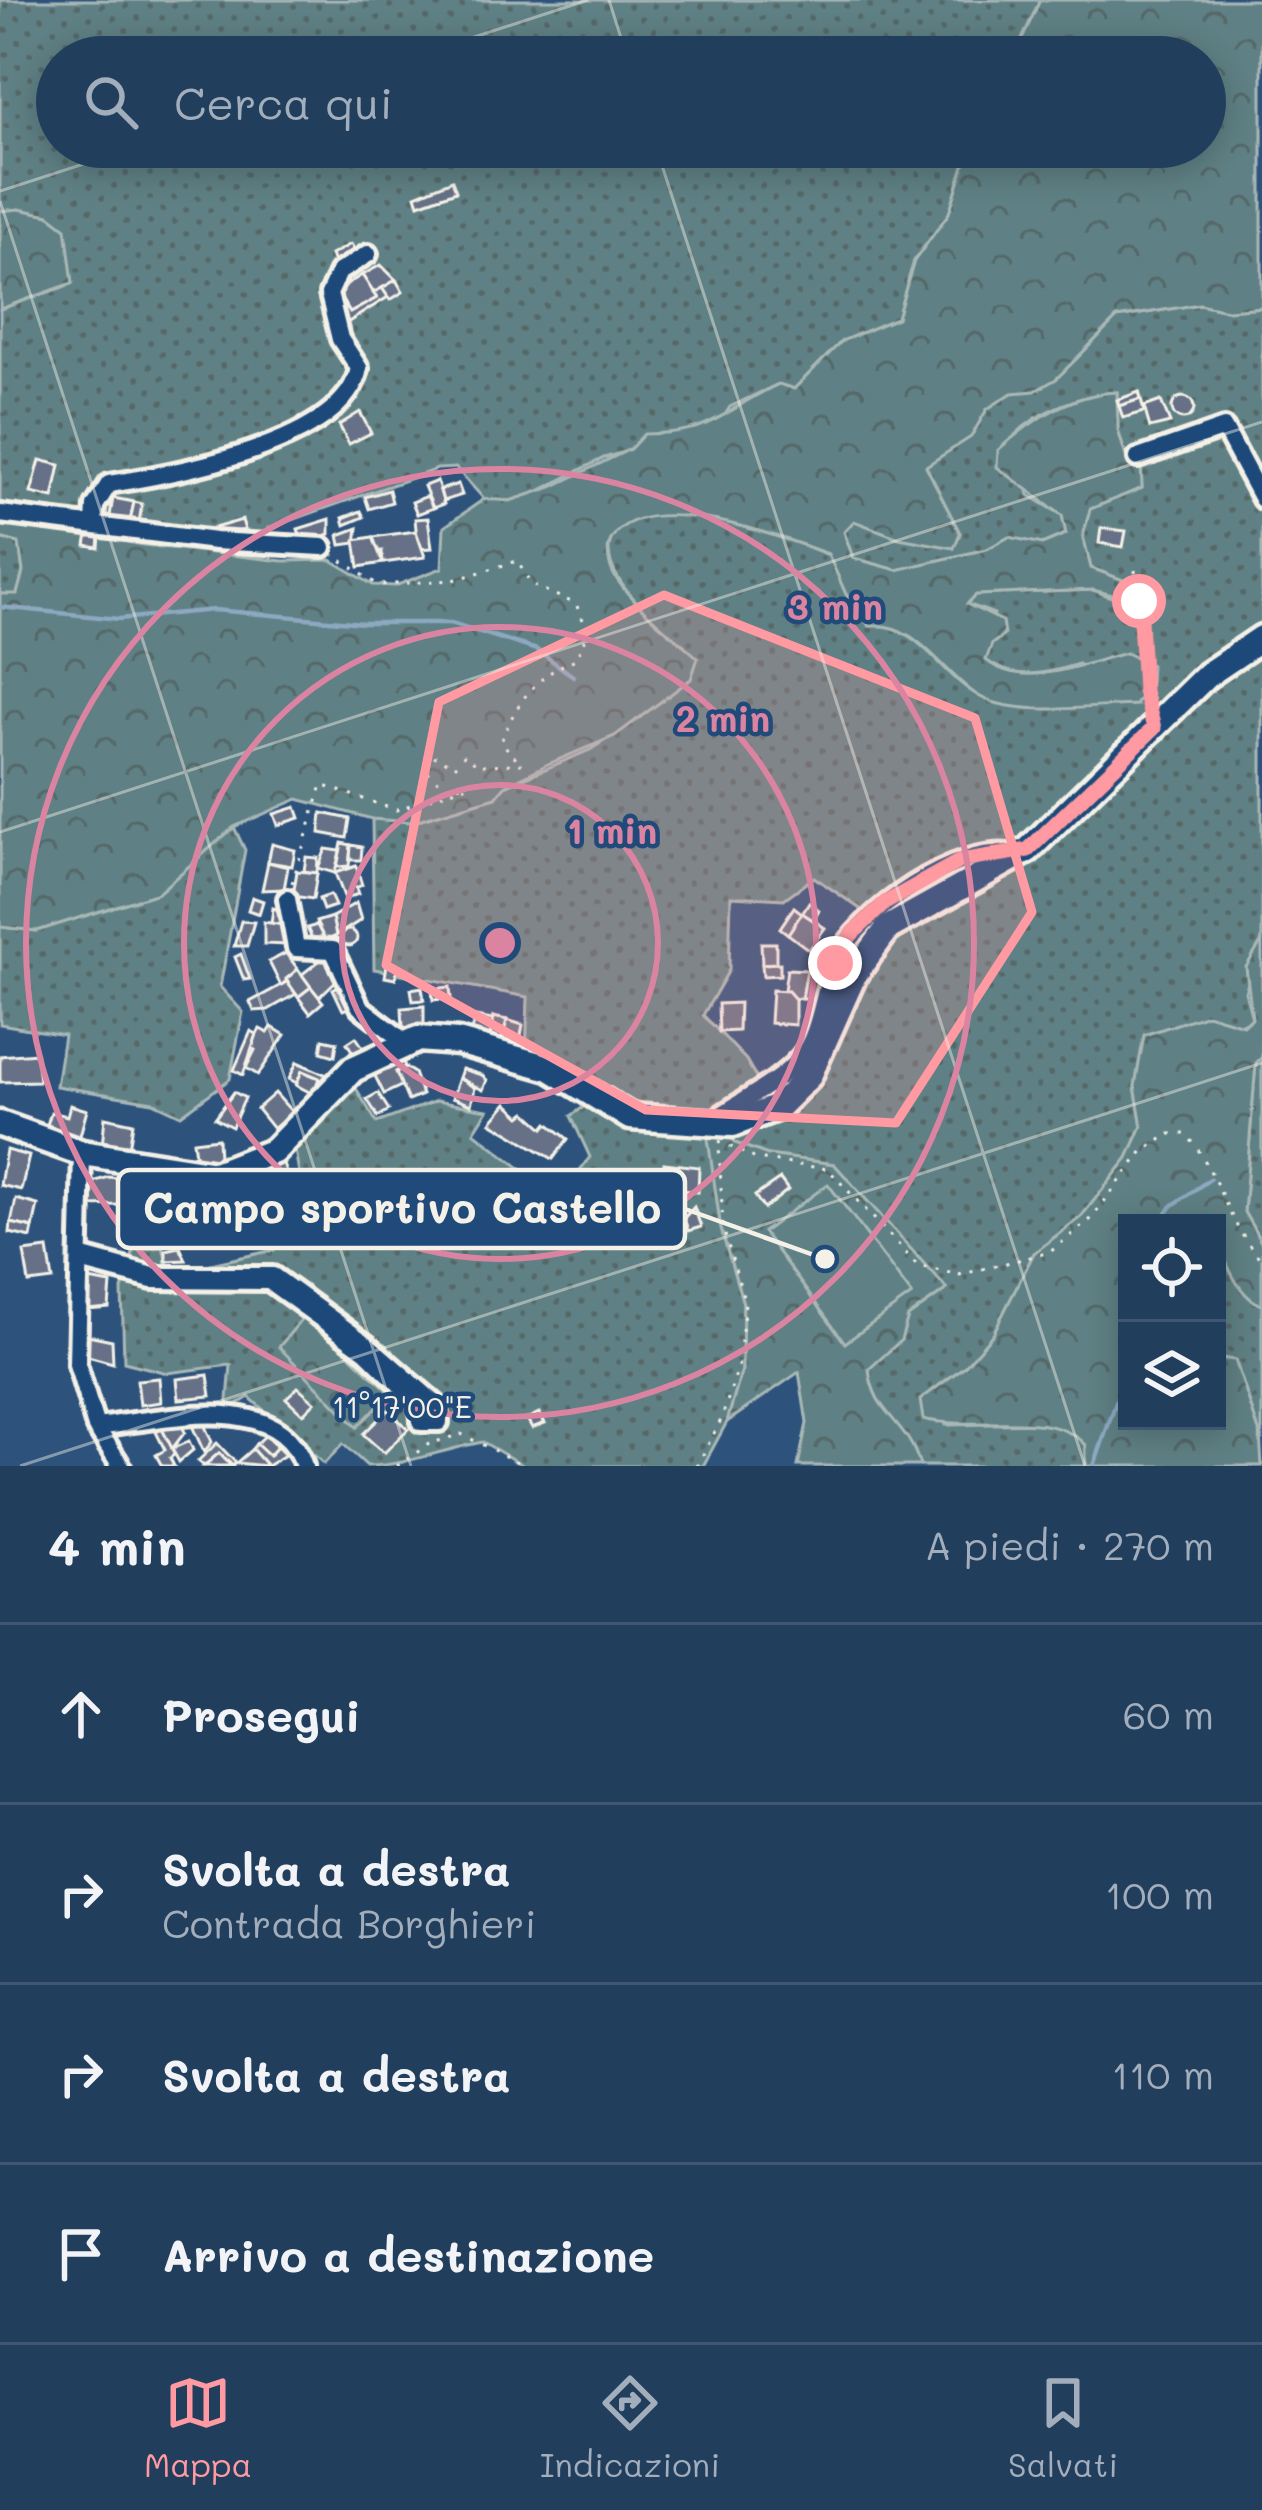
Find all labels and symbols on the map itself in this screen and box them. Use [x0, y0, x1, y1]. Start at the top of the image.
route start [1112, 574, 1166, 628]
text: 3 min [787, 582, 883, 629]
text: 2 min [676, 694, 770, 741]
text: 1 min [567, 806, 657, 853]
centre of rings [479, 922, 521, 964]
route end [808, 936, 862, 990]
callout: Campo sportivo Castello [118, 1170, 685, 1248]
text: Campo sportivo Castello [143, 1179, 661, 1234]
text: 11°17'00"E [332, 1386, 472, 1426]

